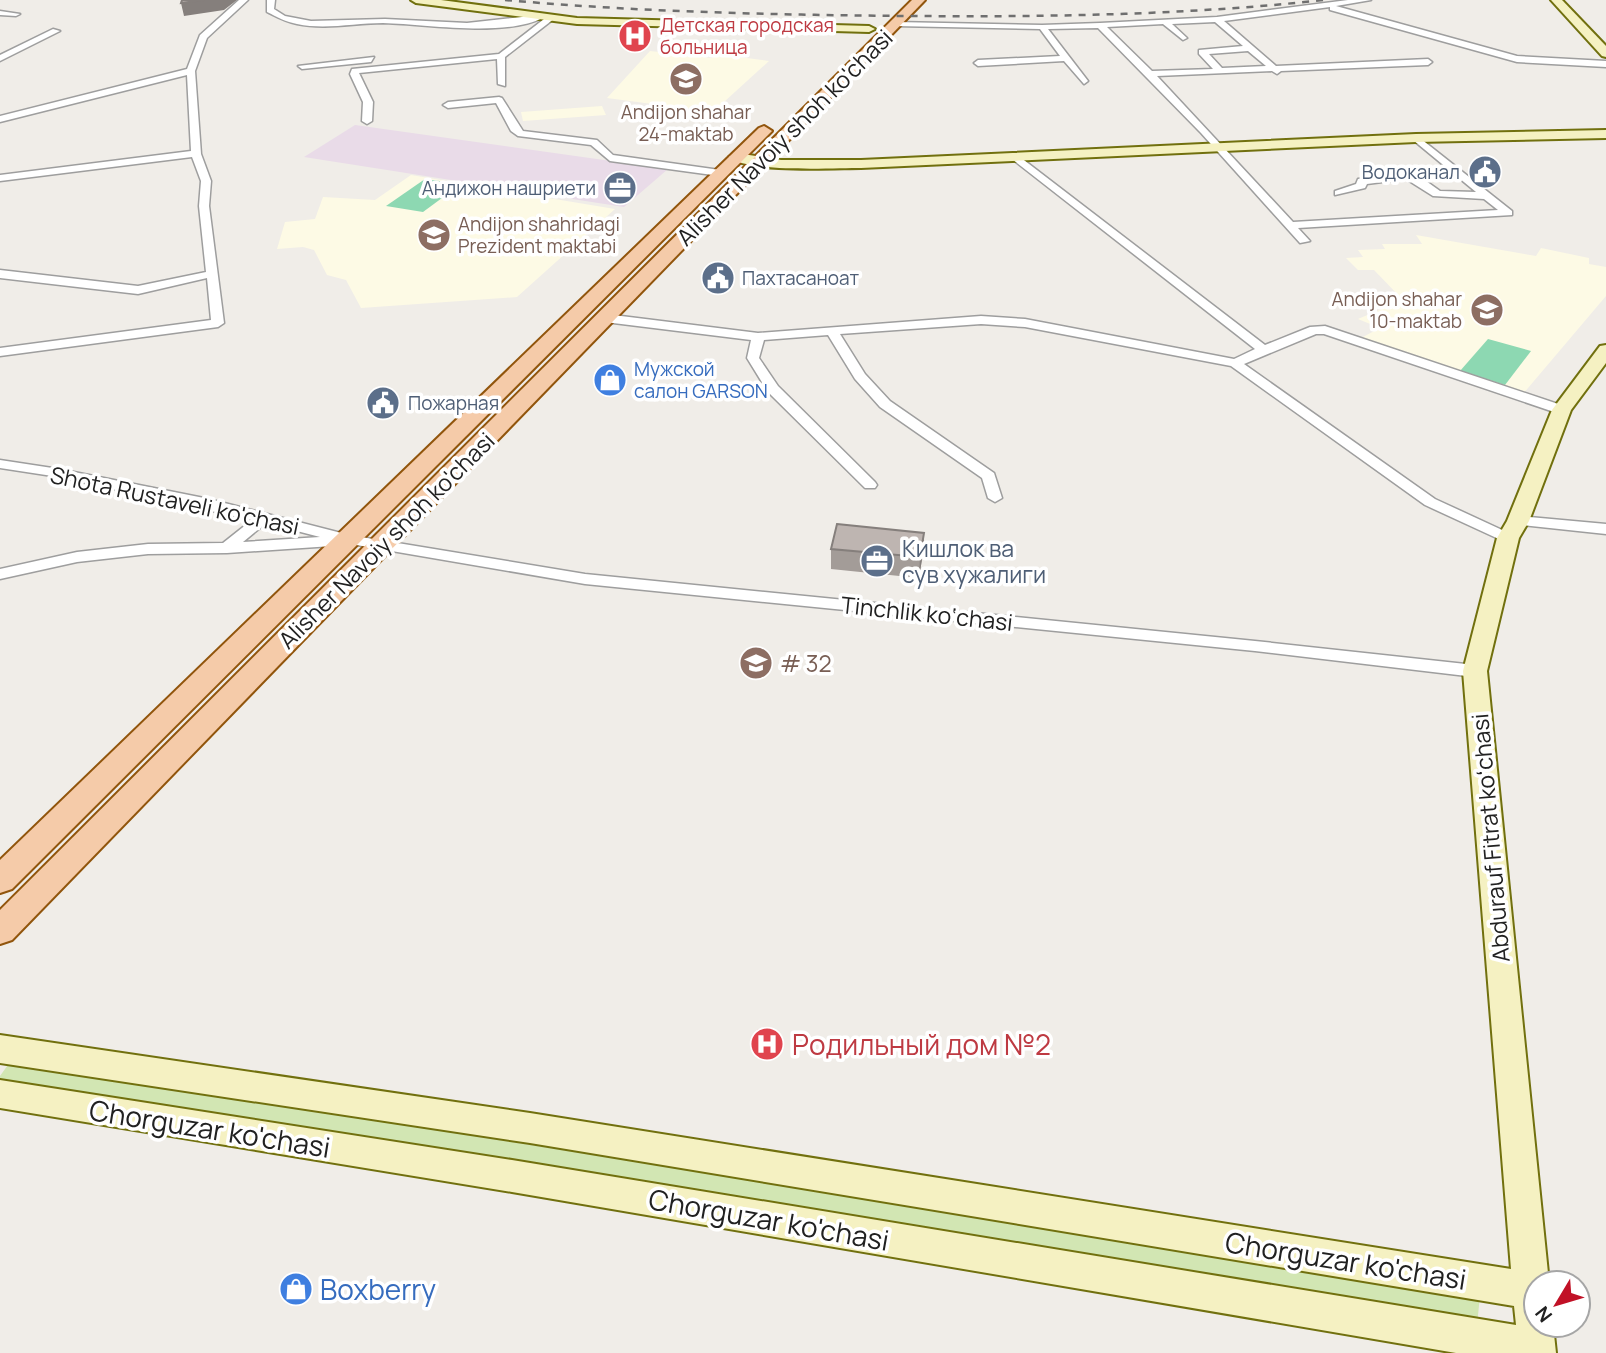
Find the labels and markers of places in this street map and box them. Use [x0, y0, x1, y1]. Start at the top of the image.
place label: Детская городская больница [660, 12, 834, 60]
hospital icon: Детская городская больница [616, 17, 654, 55]
school or university icon: Andijon shahar 24-maktab [667, 60, 705, 98]
place label: Andijon shahar 24-maktab [621, 99, 751, 147]
public building icon: Водоканал [1466, 153, 1504, 191]
place label: Водоканал [1362, 159, 1460, 185]
office icon: Андижон нашриети [601, 169, 639, 207]
place label: Андижон нашриети [422, 175, 596, 201]
place label: Andijon shahridagi Prezident maktabi [458, 211, 620, 259]
school or university icon: Andijon shahridagi Prezident maktabi [415, 216, 453, 254]
public building icon: Пахтасаноат [699, 259, 737, 297]
place label: Пахтасаноат [742, 265, 860, 291]
place label: Andijon shahar 10-maktab [1331, 286, 1462, 334]
school or university icon: Andijon shahar 10-maktab [1468, 291, 1506, 329]
place label: Мужской салон GARSON [634, 356, 768, 404]
shop icon: Мужской салон GARSON [591, 361, 629, 399]
public building icon: Пожарная [364, 384, 402, 422]
place label: Пожарная [408, 390, 499, 416]
place label: Кишлок ва сув хужалиги [902, 532, 1046, 590]
office icon: Кишлок ва сув хужалиги [858, 542, 896, 580]
school or university icon: # 32 [737, 644, 775, 682]
place label: # 32 [780, 647, 832, 679]
hospital icon: Родильный дом №2 [748, 1025, 786, 1063]
place label: Родильный дом №2 [792, 1025, 1051, 1063]
shop icon: Boxberry [277, 1270, 315, 1308]
place label: Boxberry [320, 1270, 436, 1308]

